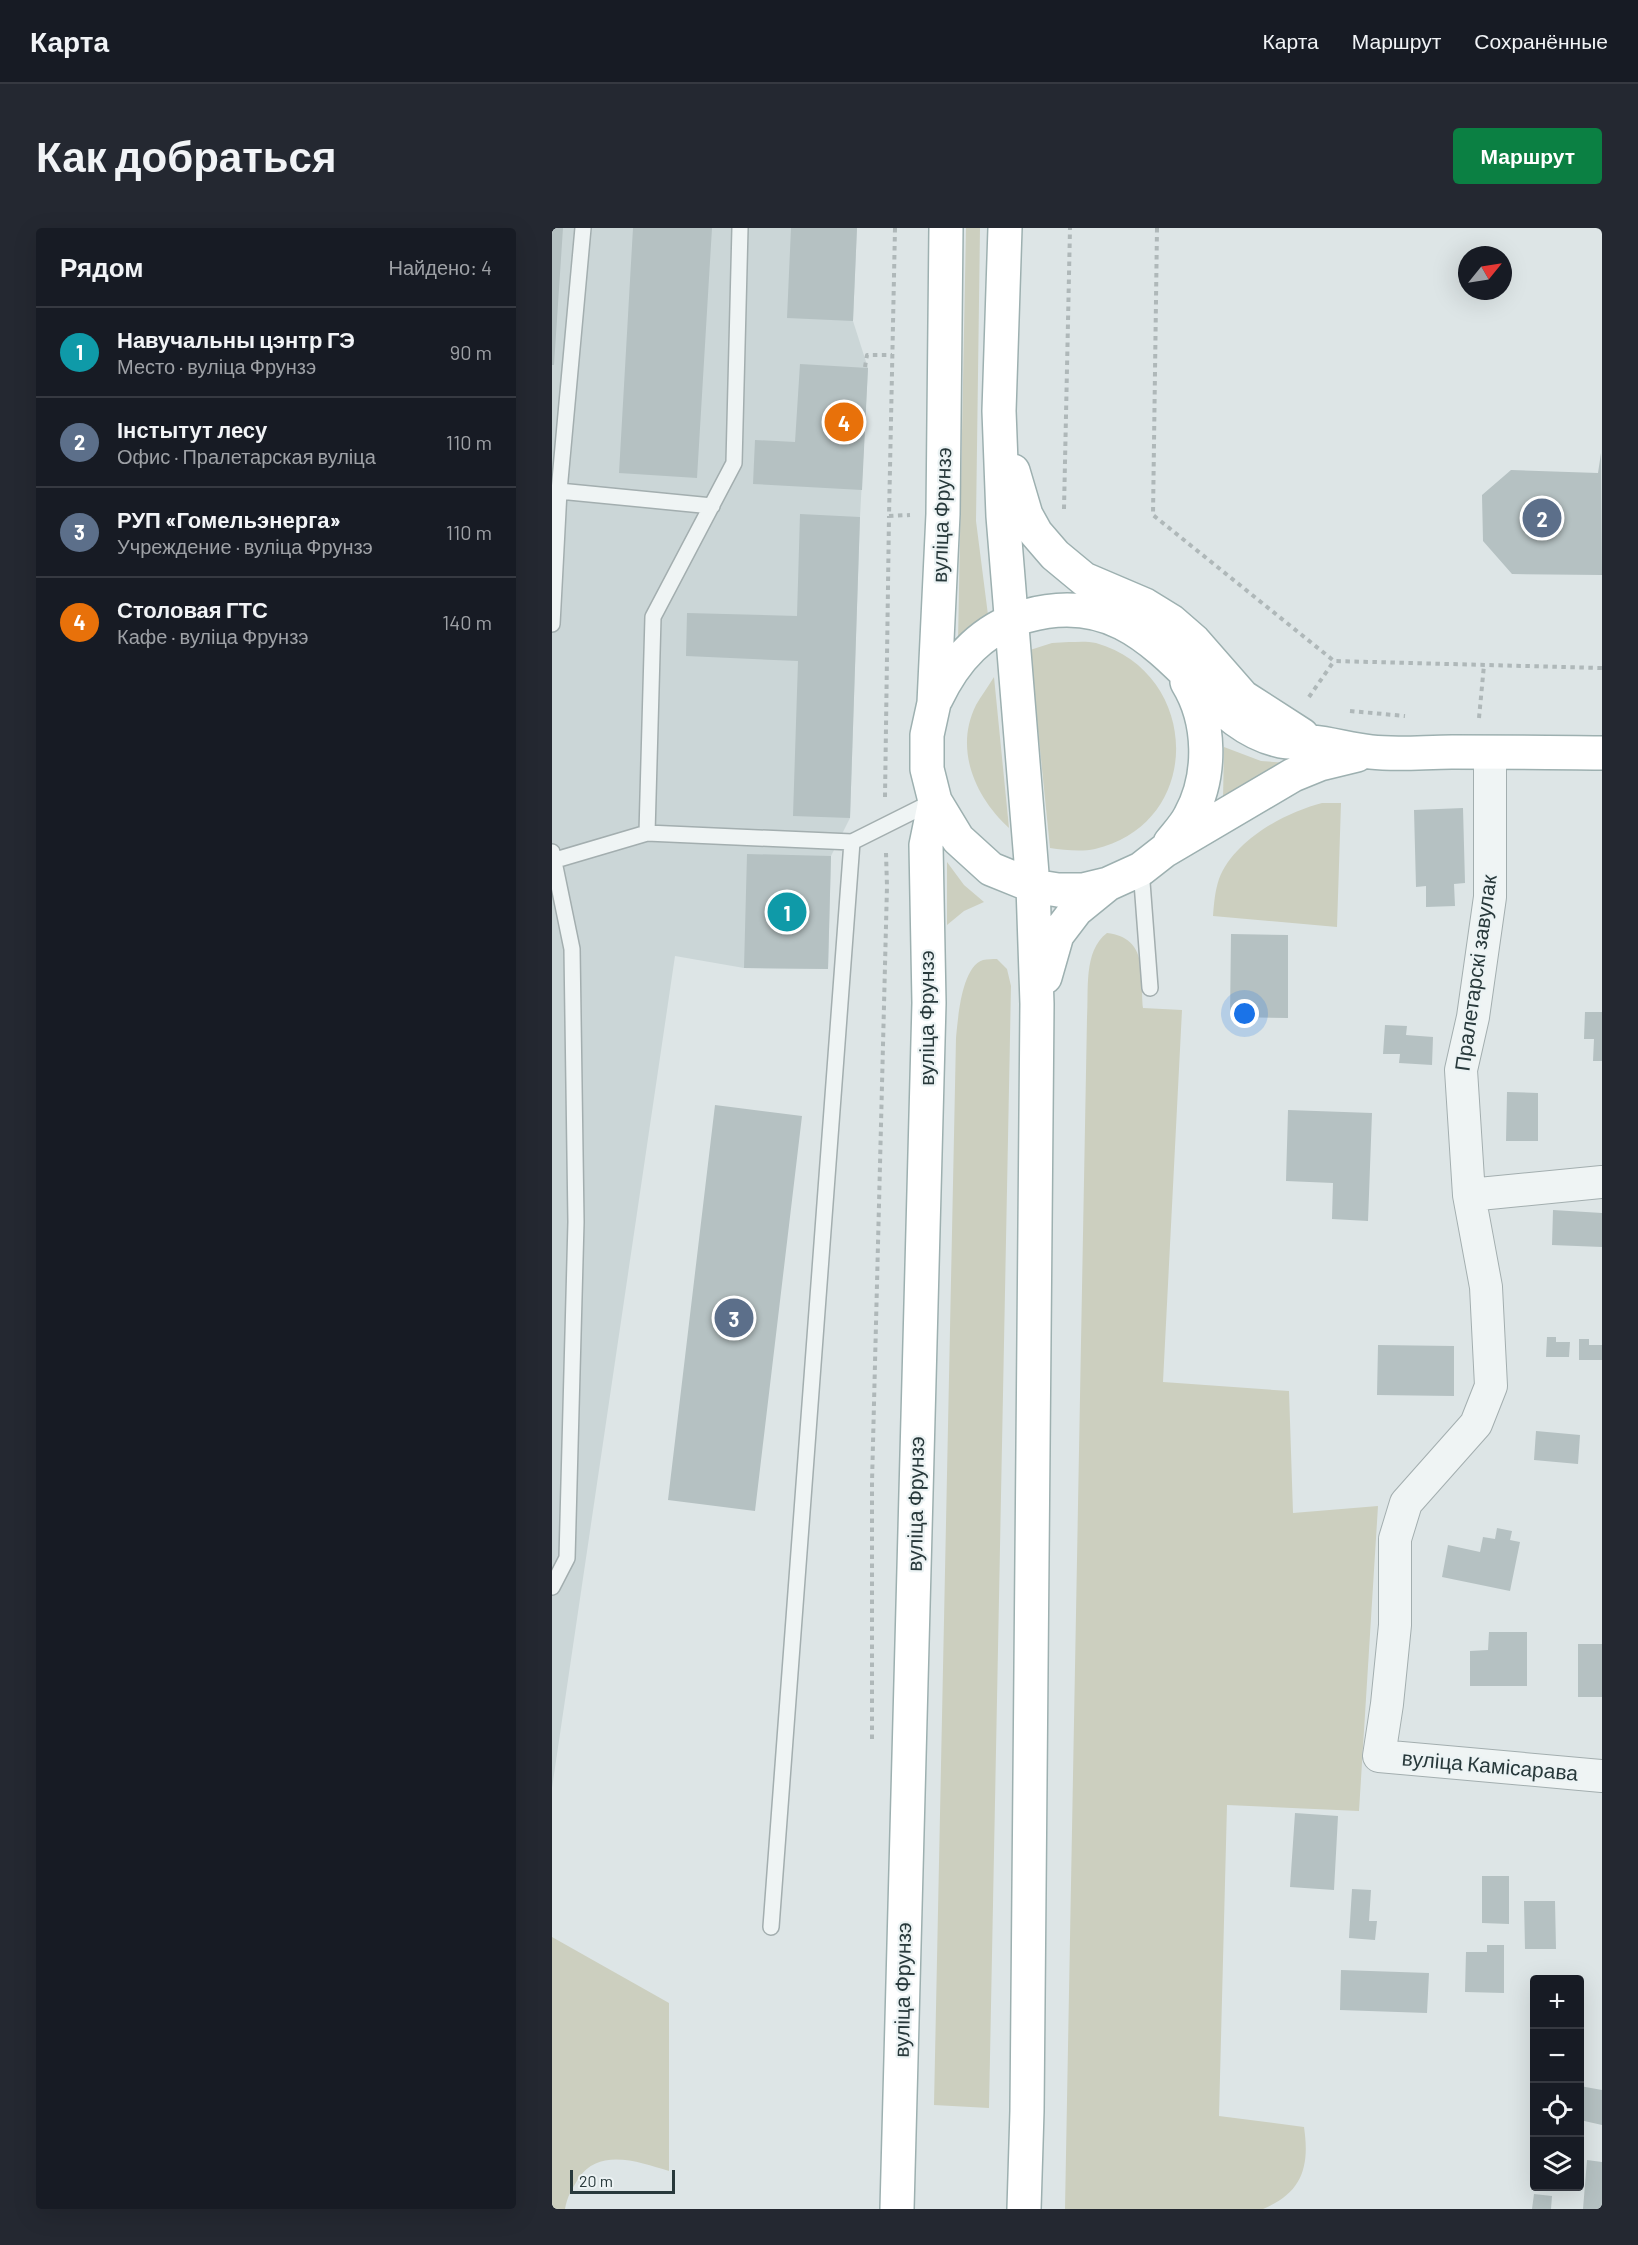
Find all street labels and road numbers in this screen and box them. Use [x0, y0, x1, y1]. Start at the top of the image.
street label: вуліца Фрунзэ [926, 447, 955, 583]
street label: Пралетарскі завулак [1448, 872, 1501, 1073]
street label: вуліца Фрунзэ [913, 950, 938, 1086]
street label: вуліца Фрунзэ [901, 1436, 928, 1572]
street label: вуліца Камісарава [1401, 1744, 1580, 1785]
street label: вуліца Фрунзэ [888, 1922, 915, 2058]

